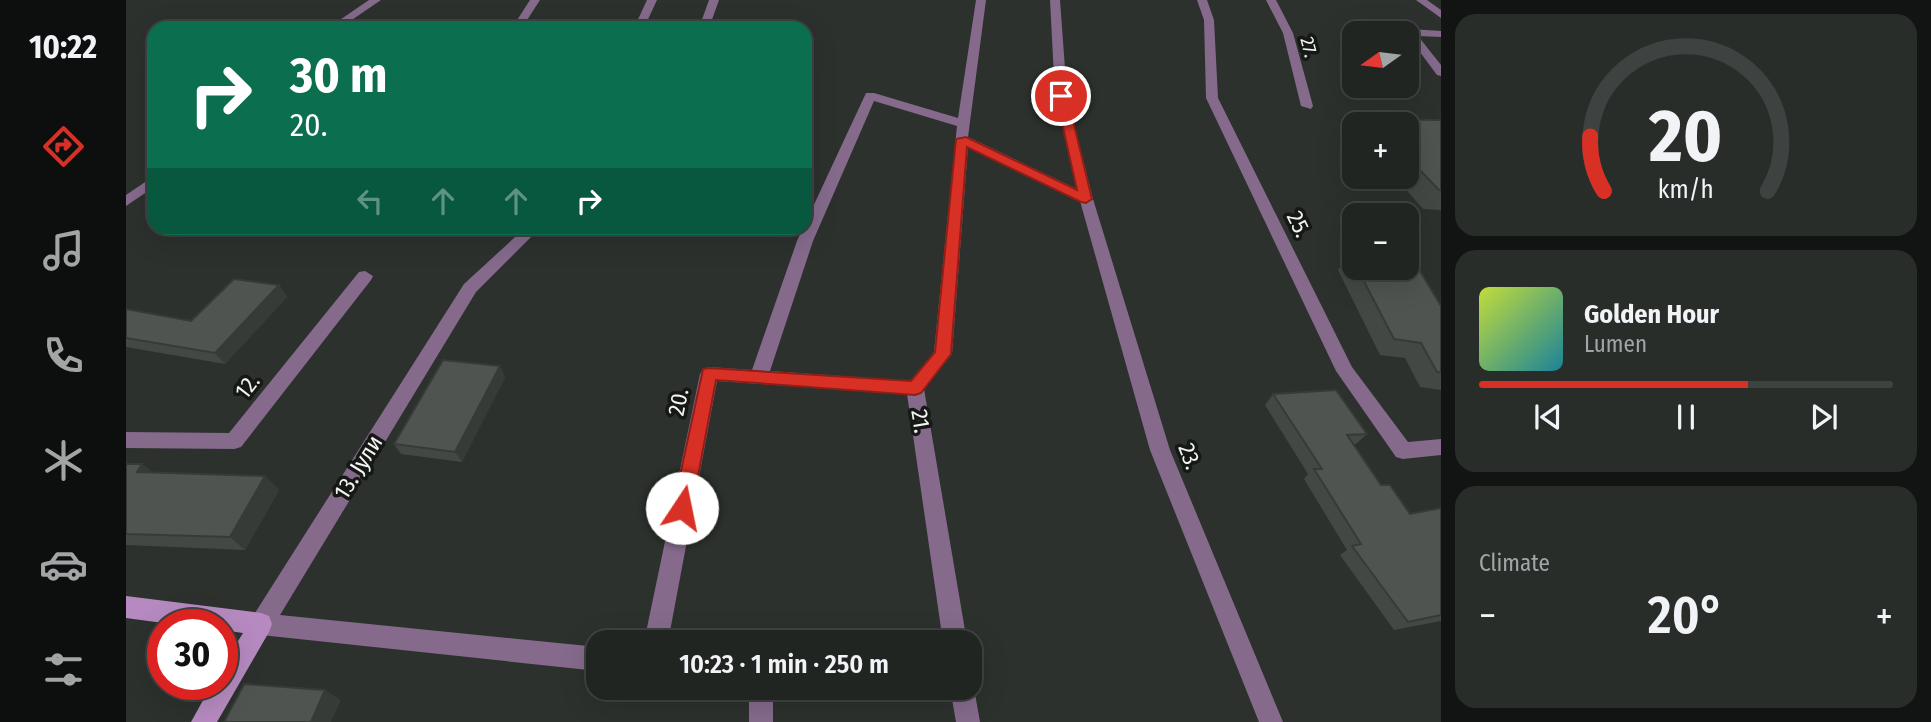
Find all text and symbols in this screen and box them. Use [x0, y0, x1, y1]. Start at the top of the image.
north arrow [1342, 21, 1419, 98]
map controls [1342, 21, 1419, 280]
text: 10:22 [29, 28, 97, 66]
street label: 27. [1295, 34, 1323, 60]
text: 30 m [290, 46, 388, 105]
icon: right [175, 49, 266, 140]
pin [1031, 66, 1091, 126]
icon: arrive [1042, 77, 1080, 115]
text: 20 [1648, 93, 1723, 180]
text: 20. [290, 106, 328, 144]
button: + [1342, 112, 1419, 189]
icon: directions [39, 122, 88, 171]
text: km/h [1658, 175, 1714, 205]
icon: left [351, 182, 389, 220]
icon: ahead [424, 182, 462, 220]
icon: ahead [497, 182, 535, 220]
icon: right [570, 182, 608, 220]
button: − [1342, 203, 1419, 280]
street label: 25. [1281, 206, 1317, 242]
icon: music [39, 226, 88, 275]
text: Golden Hour [1584, 299, 1719, 330]
text: Lumen [1584, 330, 1647, 358]
icon: phone [39, 331, 88, 380]
street label: 12. [229, 368, 265, 404]
street label: 20. [662, 386, 694, 418]
icon: previous [1529, 398, 1567, 436]
icon: pause [1667, 398, 1705, 436]
icon: next [1805, 398, 1843, 436]
street label: 21. [905, 407, 937, 435]
street label: 13. Јули [328, 430, 388, 504]
icon: climate [39, 436, 88, 485]
street label: 23. [1172, 439, 1208, 473]
position arrow [645, 471, 719, 545]
icon: car [39, 540, 88, 589]
text: Climate [1479, 549, 1550, 577]
text: 20° [1648, 584, 1724, 647]
text: − [1479, 593, 1496, 639]
text: + [1876, 593, 1893, 639]
speed limit sign: 30 [147, 609, 238, 700]
icon: filters [39, 645, 88, 694]
text: 10:23 · 1 min · 250 m [679, 649, 889, 680]

